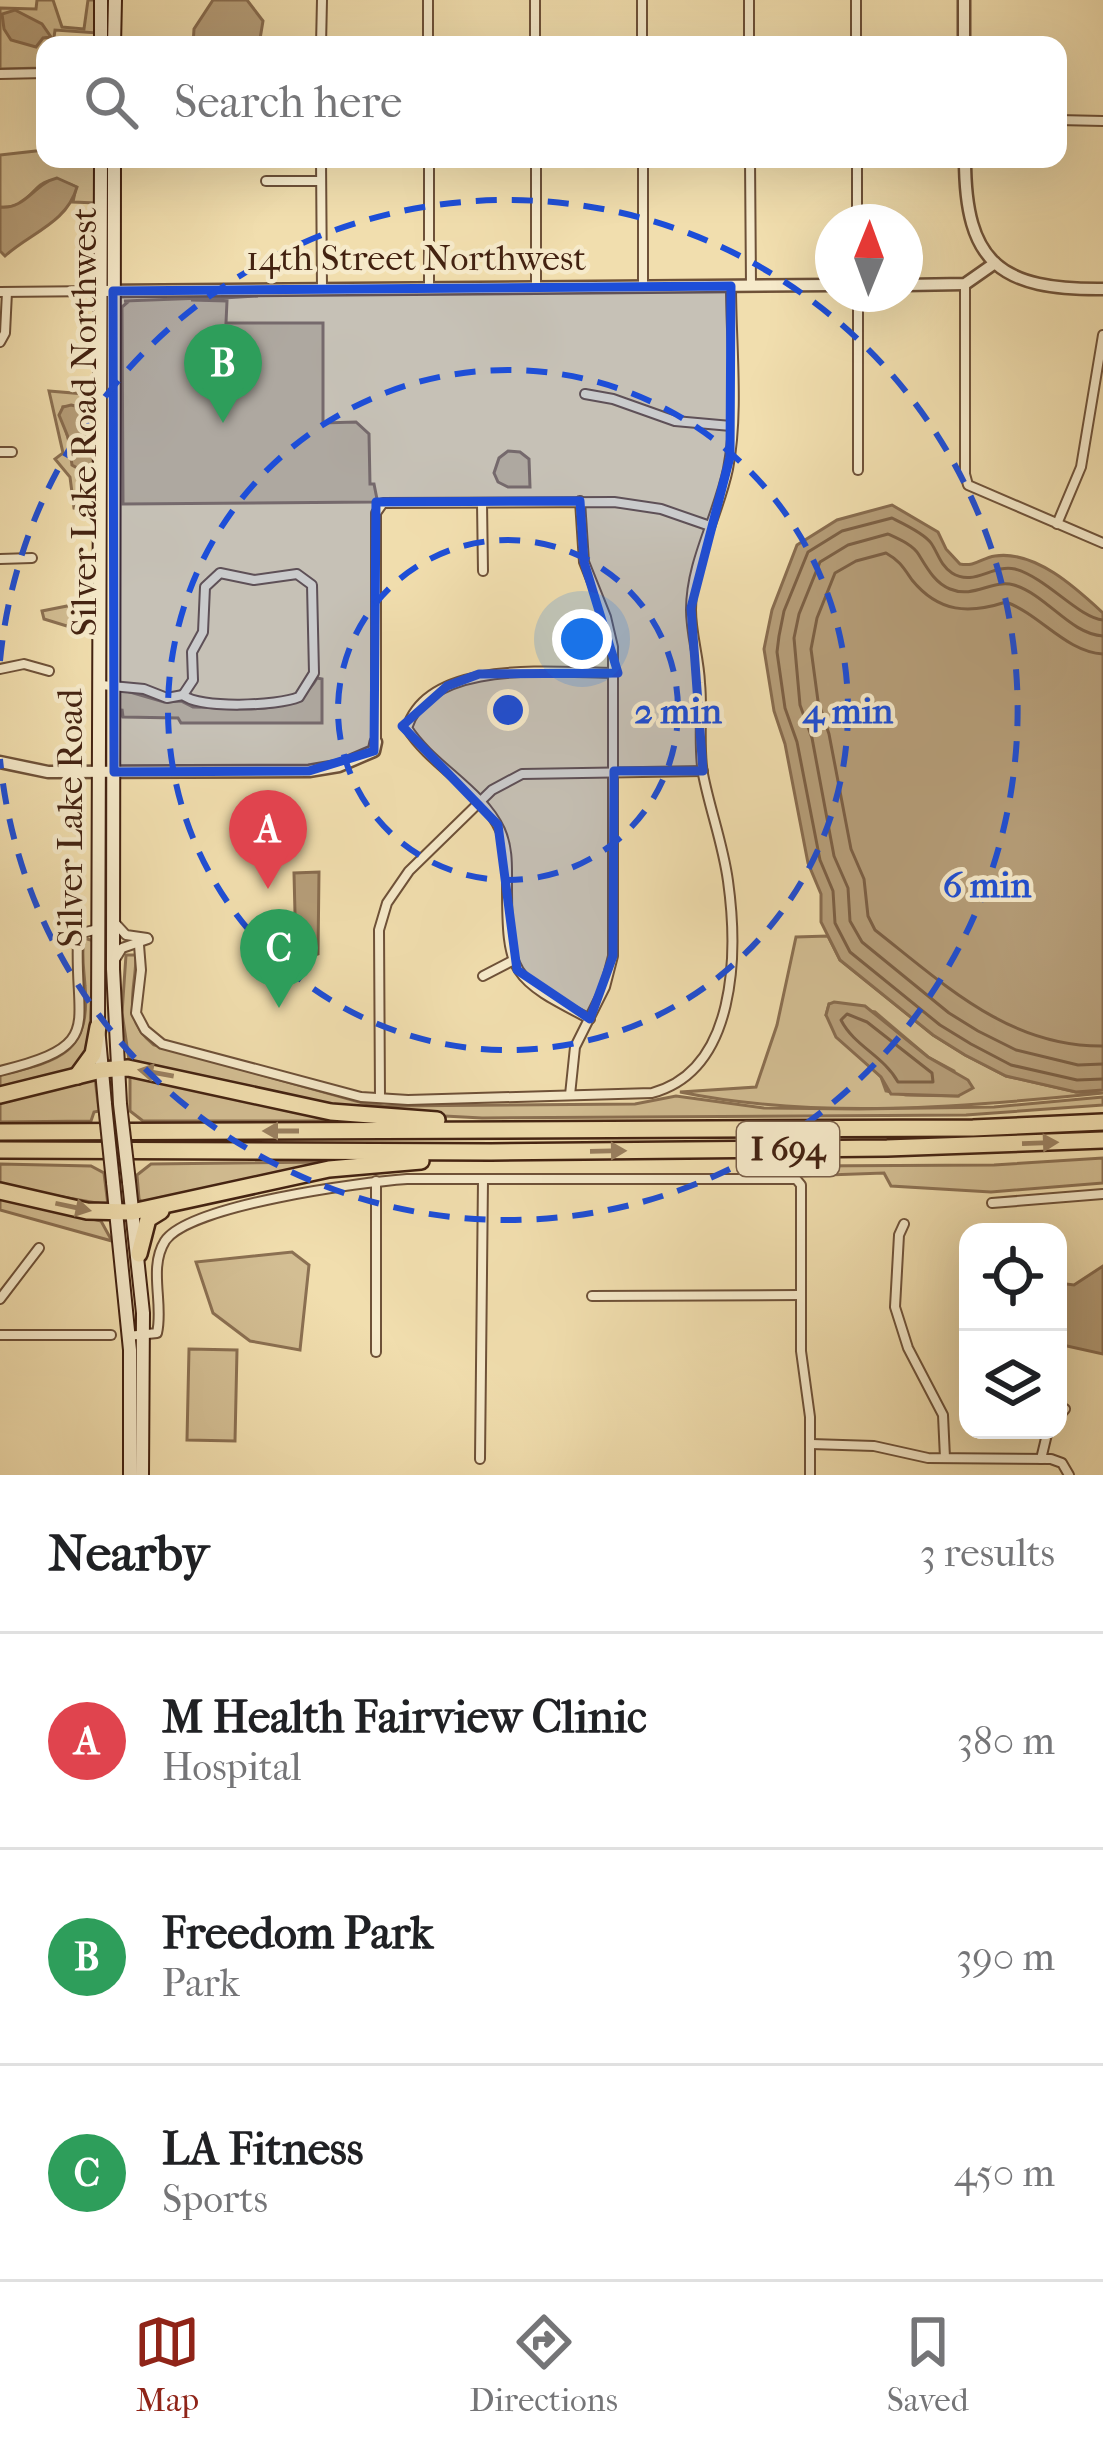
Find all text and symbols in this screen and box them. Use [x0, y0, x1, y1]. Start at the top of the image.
search box [36, 36, 1067, 168]
icon: search [78, 69, 144, 135]
text: Search here [174, 76, 402, 129]
north arrow [815, 204, 923, 312]
street label: Silver Lake Road Northwest [63, 207, 105, 637]
street label: 14th Street Northwest [246, 237, 586, 279]
pin: B [184, 324, 262, 423]
your location [552, 609, 612, 669]
street label: Silver Lake Road [49, 688, 91, 947]
centre of rings [487, 689, 529, 731]
text: 2 min [634, 690, 723, 732]
text: 4 min [802, 690, 894, 733]
pin: A [229, 790, 307, 889]
text: 6 min [943, 864, 1032, 906]
pin: C [240, 909, 318, 1008]
one-way arrow [137, 1063, 175, 1082]
one-way arrow [261, 1121, 299, 1140]
road number: I 694 [737, 1122, 839, 1176]
one-way arrow [1022, 1134, 1060, 1153]
one-way arrow [590, 1141, 628, 1161]
one-way arrow [54, 1198, 92, 1217]
map controls [959, 1223, 1067, 1439]
button: locate [959, 1223, 1067, 1331]
button: layers [959, 1331, 1067, 1439]
text: Nearby [48, 1523, 209, 1583]
text: 3 results [920, 1530, 1055, 1576]
text: M Health Fairview Clinic [162, 1691, 647, 1744]
text: A [74, 1718, 100, 1764]
text: 380 m [957, 1718, 1055, 1764]
text: Hospital [162, 1744, 302, 1790]
text: Freedom Park [162, 1907, 433, 1960]
text: B [74, 1934, 100, 1980]
text: 390 m [956, 1934, 1055, 1980]
text: Park [162, 1960, 240, 2006]
text: LA Fitness [162, 2123, 363, 2176]
text: C [74, 2150, 100, 2196]
text: 450 m [954, 2150, 1055, 2196]
text: Sports [162, 2176, 268, 2222]
tab: Map [134, 2309, 200, 2420]
tab: Directions [469, 2309, 618, 2420]
tab: Saved [887, 2309, 969, 2420]

